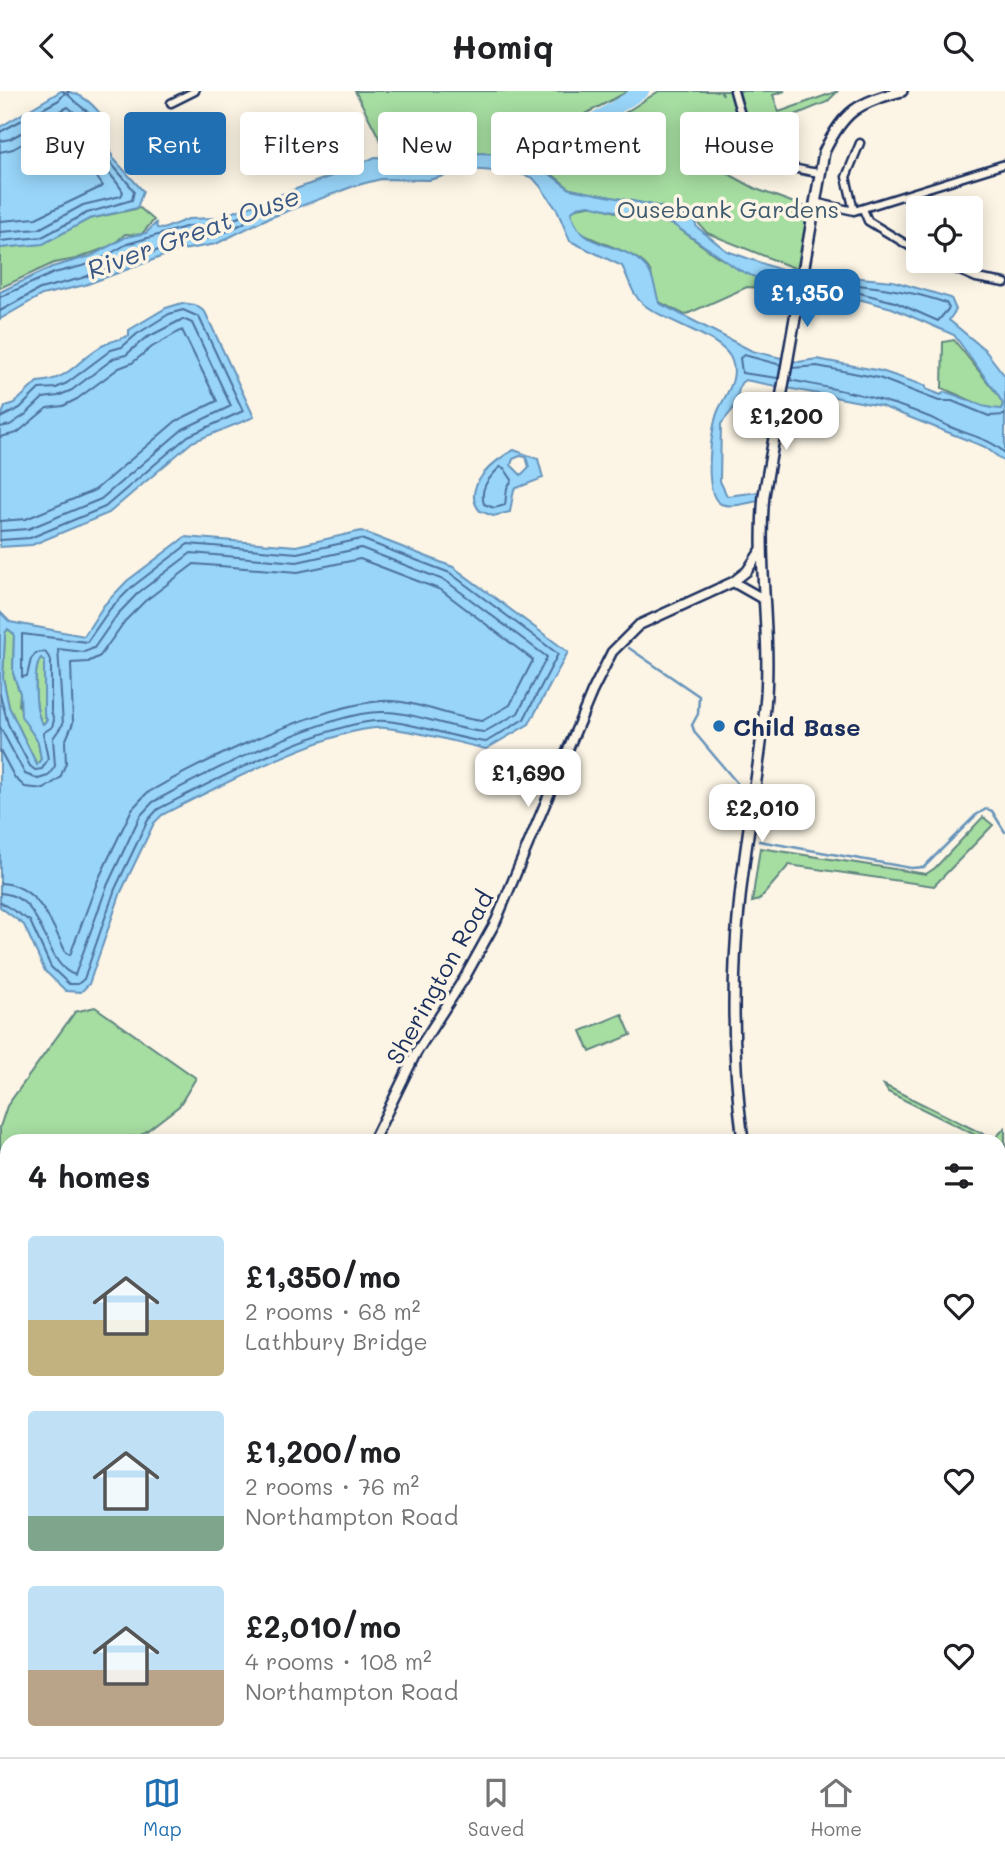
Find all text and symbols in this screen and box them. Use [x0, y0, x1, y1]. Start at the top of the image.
text: Homiq [451, 25, 554, 67]
icon: back [28, 27, 66, 65]
icon: search [939, 27, 977, 65]
chip: Buy [21, 112, 110, 175]
chip: Rent [124, 112, 226, 175]
chip: Filters [240, 112, 364, 175]
chip: New [378, 112, 477, 175]
chip: Apartment [491, 112, 666, 175]
chip: House [680, 112, 799, 175]
water label: River Great Ouse [82, 178, 304, 286]
park label: Ousebank Gardens [617, 193, 839, 224]
map controls [906, 196, 983, 273]
button: locate [906, 196, 983, 273]
pin: £1,350 [750, 269, 864, 329]
text: £1,350 [770, 277, 844, 307]
pin: £1,200 [729, 393, 843, 452]
text: £1,200 [749, 400, 823, 430]
place label: Child Base [733, 711, 861, 742]
marker: Child Base [711, 718, 727, 734]
pin: £1,690 [471, 749, 585, 809]
text: £1,690 [491, 757, 565, 787]
pin: £2,010 [705, 785, 819, 844]
text: £2,010 [725, 792, 799, 822]
street label: Sherington Road [378, 885, 500, 1069]
text: 4 homes [28, 1156, 150, 1196]
icon: filters [940, 1157, 978, 1195]
text: £1,350/mo [245, 1256, 401, 1296]
icon: home [84, 1264, 168, 1348]
icon: heart [940, 1287, 978, 1325]
text: 2 rooms · 68 m² [245, 1296, 420, 1326]
text: Lathbury Bridge [245, 1326, 428, 1356]
text: £1,200/mo [245, 1431, 401, 1471]
icon: home [84, 1439, 168, 1523]
icon: heart [940, 1462, 978, 1500]
text: 2 rooms · 76 m² [245, 1471, 419, 1501]
text: Northampton Road [245, 1501, 458, 1531]
text: £2,010/mo [245, 1606, 401, 1646]
icon: home [84, 1614, 168, 1698]
icon: heart [940, 1637, 978, 1675]
text: 4 rooms · 108 m² [245, 1646, 432, 1676]
text: Northampton Road [245, 1676, 458, 1706]
tab: Map [143, 1774, 182, 1841]
tab: Saved [468, 1774, 524, 1841]
tab: Home [810, 1774, 862, 1841]

